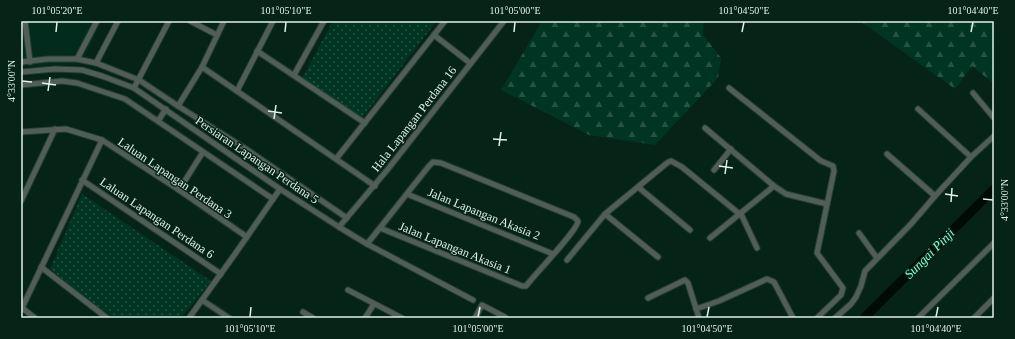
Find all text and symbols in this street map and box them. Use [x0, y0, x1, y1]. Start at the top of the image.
text: 101°05'20"E [32, 5, 83, 16]
text: 101°05'10"E [261, 5, 312, 16]
text: 101°05'00"E [490, 5, 541, 16]
text: 101°04'50"E [719, 5, 770, 16]
text: 101°04'40"E [948, 5, 999, 16]
text: 4°33'00"N [6, 60, 17, 102]
street label: Hala Lapangan Perdana 16 [369, 64, 459, 174]
street label: Persiaran Lapangan Perdana 5 [193, 113, 321, 207]
street label: Laluan Lapangan Perdana 3 [115, 135, 235, 221]
street label: Laluan Lapangan Perdana 6 [97, 175, 217, 261]
text: 4°33'00"N [999, 179, 1010, 221]
street label: Jalan Lapangan Akasia 2 [426, 185, 542, 243]
street label: Jalan Lapangan Akasia 1 [397, 219, 513, 277]
water label: Sungai Pinji [901, 225, 958, 282]
text: 101°05'10"E [225, 323, 276, 334]
text: 101°05'00"E [453, 323, 504, 334]
text: 101°04'50"E [682, 323, 733, 334]
text: 101°04'40"E [911, 323, 962, 334]

